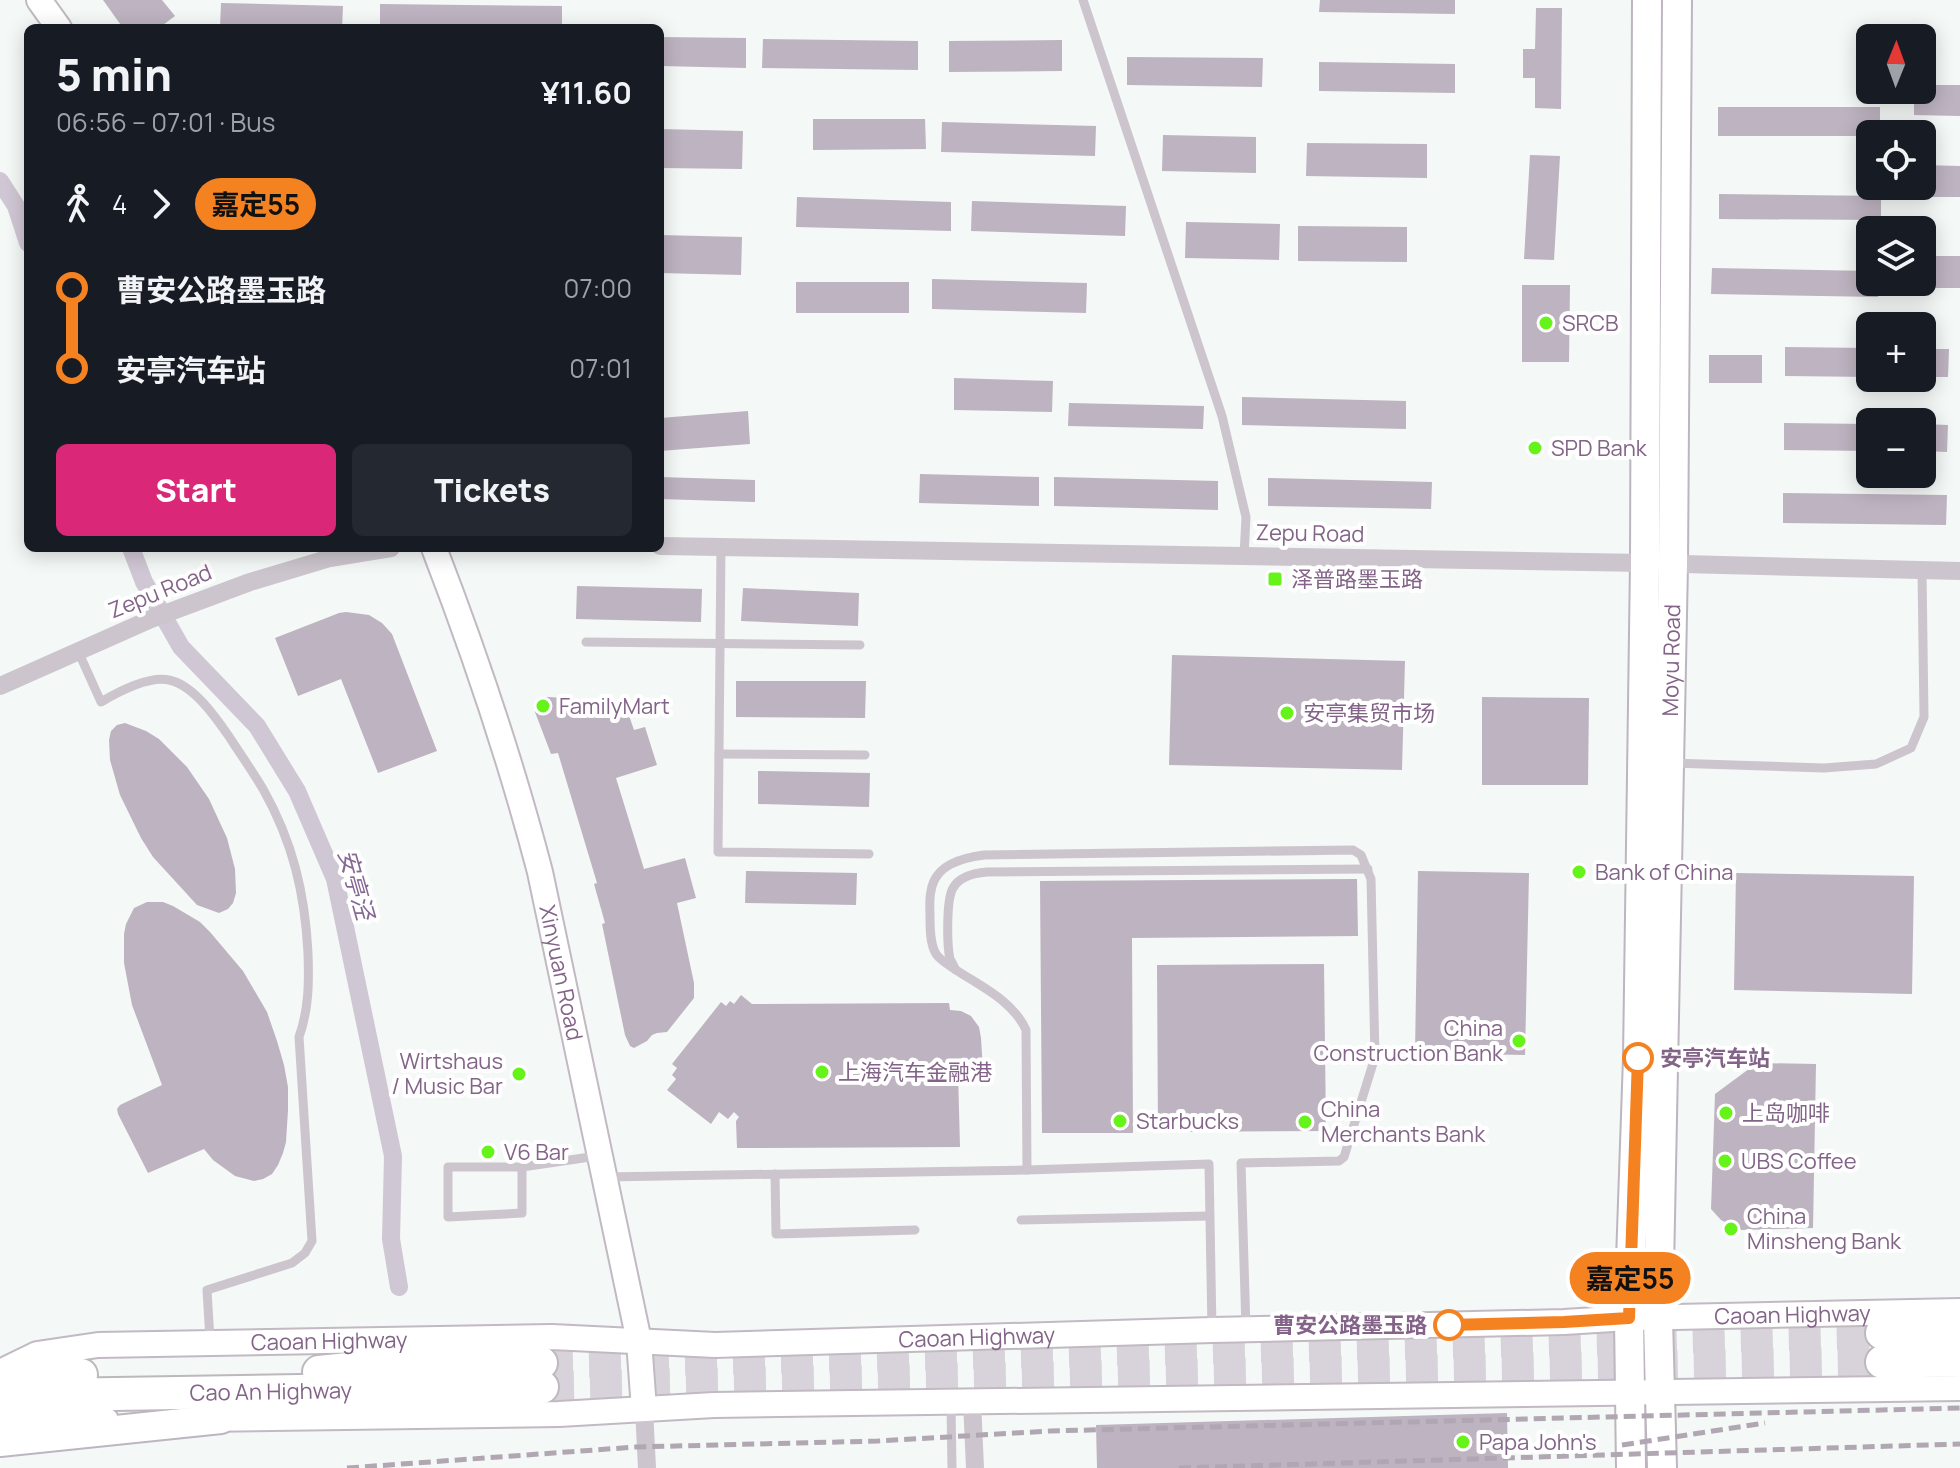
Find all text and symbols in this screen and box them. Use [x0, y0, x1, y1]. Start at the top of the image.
north arrow [1856, 24, 1936, 104]
map controls [1856, 24, 1936, 488]
text: 5 min [56, 44, 172, 104]
text: ¥11.60 [541, 72, 632, 113]
text: 06:56 – 07:01 · Bus [56, 104, 275, 140]
button: locate [1856, 120, 1936, 200]
icon: walk [56, 182, 100, 226]
icon: forward [139, 182, 183, 226]
text: 嘉定55 [211, 185, 300, 223]
text: 4 [112, 186, 127, 222]
button: layers [1856, 216, 1936, 296]
text: 曹安公路墨玉路 [116, 269, 326, 310]
text: 07:00 [564, 270, 632, 306]
place label: SRCB [1562, 308, 1618, 338]
button: + [1856, 312, 1936, 392]
marker: SRCB [1537, 314, 1555, 332]
text: 安亭汽车站 [116, 349, 266, 390]
text: 07:01 [569, 350, 632, 386]
button: − [1856, 408, 1936, 488]
place label: SPD Bank [1551, 433, 1648, 463]
marker: SPD Bank [1526, 439, 1544, 457]
button: Start [56, 444, 336, 536]
button: Tickets [352, 444, 632, 536]
street label: Zepu Road [1255, 517, 1365, 549]
street label: Zepu Road [104, 557, 216, 625]
place label: 泽普路墨玉路 [1291, 564, 1423, 594]
marker: 泽普路墨玉路 [1266, 570, 1284, 588]
street label: Moyu Road [1655, 604, 1687, 717]
place label: FamilyMart [559, 691, 670, 721]
marker: FamilyMart [534, 697, 552, 715]
place label: 安亭集贸市场 [1303, 698, 1435, 728]
marker: 安亭集贸市场 [1278, 704, 1296, 722]
water label: 安亭泾 [331, 845, 383, 925]
place label: Bank of China [1595, 857, 1734, 887]
marker: Bank of China [1570, 863, 1588, 881]
street label: Xinyuan Road [532, 902, 590, 1043]
place label: China Construction Bank [1314, 1013, 1504, 1068]
marker: China Construction Bank [1510, 1032, 1528, 1050]
marker: 安亭汽车站 [1623, 1043, 1653, 1073]
place label: 安亭汽车站 [1660, 1043, 1770, 1073]
place label: Wirtshaus / Music Bar [392, 1046, 503, 1101]
place label: 上海汽车金融港 [838, 1057, 992, 1087]
marker: 上海汽车金融港 [813, 1063, 831, 1081]
marker: Wirtshaus / Music Bar [510, 1065, 528, 1083]
place label: China Merchants Bank [1321, 1094, 1486, 1149]
place label: 上岛咖啡 [1742, 1098, 1830, 1128]
marker: 上岛咖啡 [1717, 1104, 1735, 1122]
place label: Starbucks [1136, 1106, 1239, 1136]
marker: Starbucks [1111, 1112, 1129, 1130]
marker: China Merchants Bank [1296, 1113, 1314, 1131]
place label: V6 Bar [504, 1137, 569, 1167]
marker: V6 Bar [479, 1143, 497, 1161]
place label: UBS Coffee [1741, 1146, 1857, 1176]
marker: UBS Coffee [1716, 1152, 1734, 1170]
place label: China Minsheng Bank [1747, 1201, 1902, 1256]
marker: China Minsheng Bank [1722, 1220, 1740, 1238]
line badge: 嘉定55 [1574, 1252, 1686, 1304]
text: 嘉定55 [1586, 1259, 1674, 1297]
street label: Caoan Highway [1714, 1298, 1871, 1331]
place label: 曹安公路墨玉路 [1273, 1310, 1427, 1340]
marker: 曹安公路墨玉路 [1434, 1310, 1464, 1340]
street label: Caoan Highway [898, 1320, 1056, 1354]
street label: Caoan Highway [251, 1325, 408, 1357]
street label: Cao An Highway [189, 1375, 353, 1408]
place label: Papa John's [1479, 1427, 1597, 1457]
marker: Papa John's [1454, 1433, 1472, 1451]

